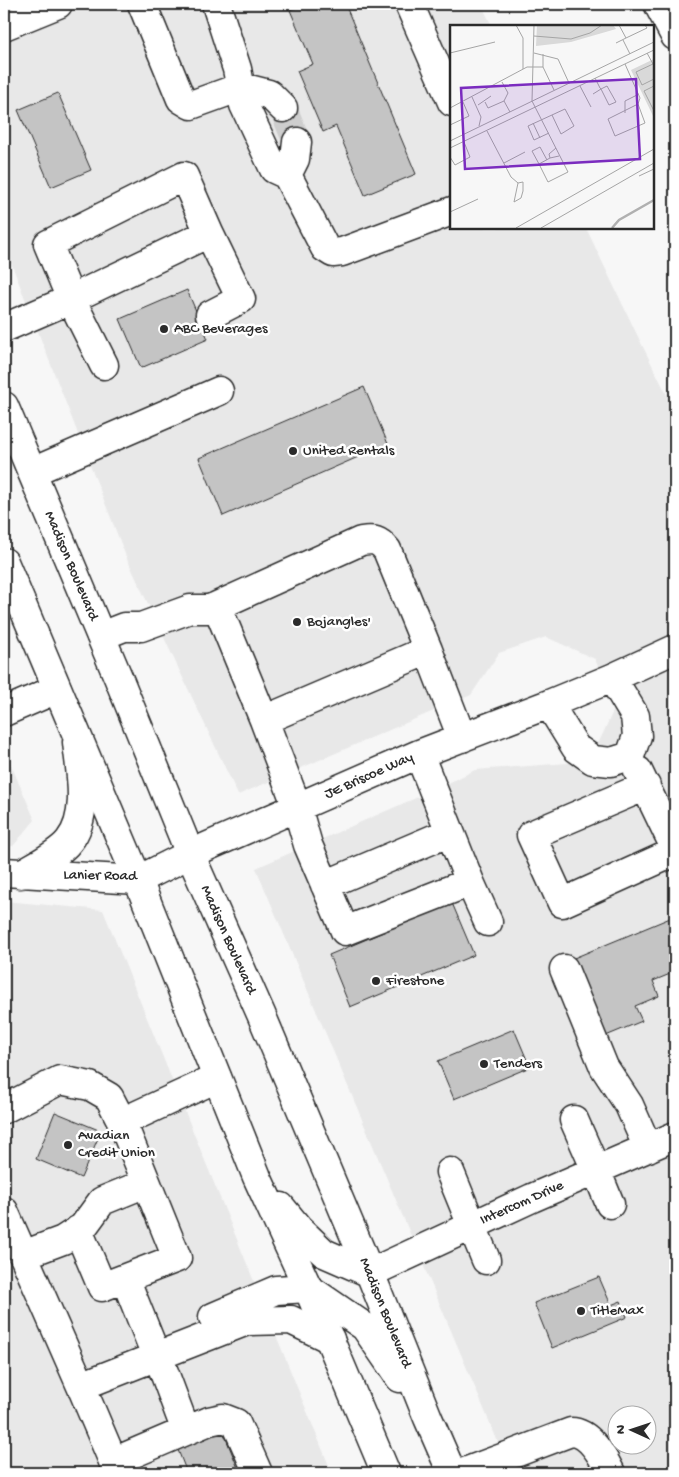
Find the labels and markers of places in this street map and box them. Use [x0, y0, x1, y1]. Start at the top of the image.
place label: ABC Beverages [174, 320, 268, 338]
marker: ABC Beverages [158, 323, 170, 335]
place label: United Rentals [303, 442, 395, 460]
marker: United Rentals [287, 445, 299, 457]
place label: Bojangles' [306, 613, 371, 631]
marker: Bojangles' [291, 616, 303, 628]
place label: Firestone [385, 972, 445, 990]
marker: Firestone [370, 975, 382, 987]
place label: Tenders [493, 1055, 542, 1073]
marker: Tenders [478, 1058, 490, 1070]
place label: Avadian Credit Union [78, 1127, 155, 1162]
marker: Avadian Credit Union [62, 1139, 74, 1151]
place label: TitleMax [590, 1302, 644, 1320]
marker: TitleMax [575, 1305, 587, 1317]

